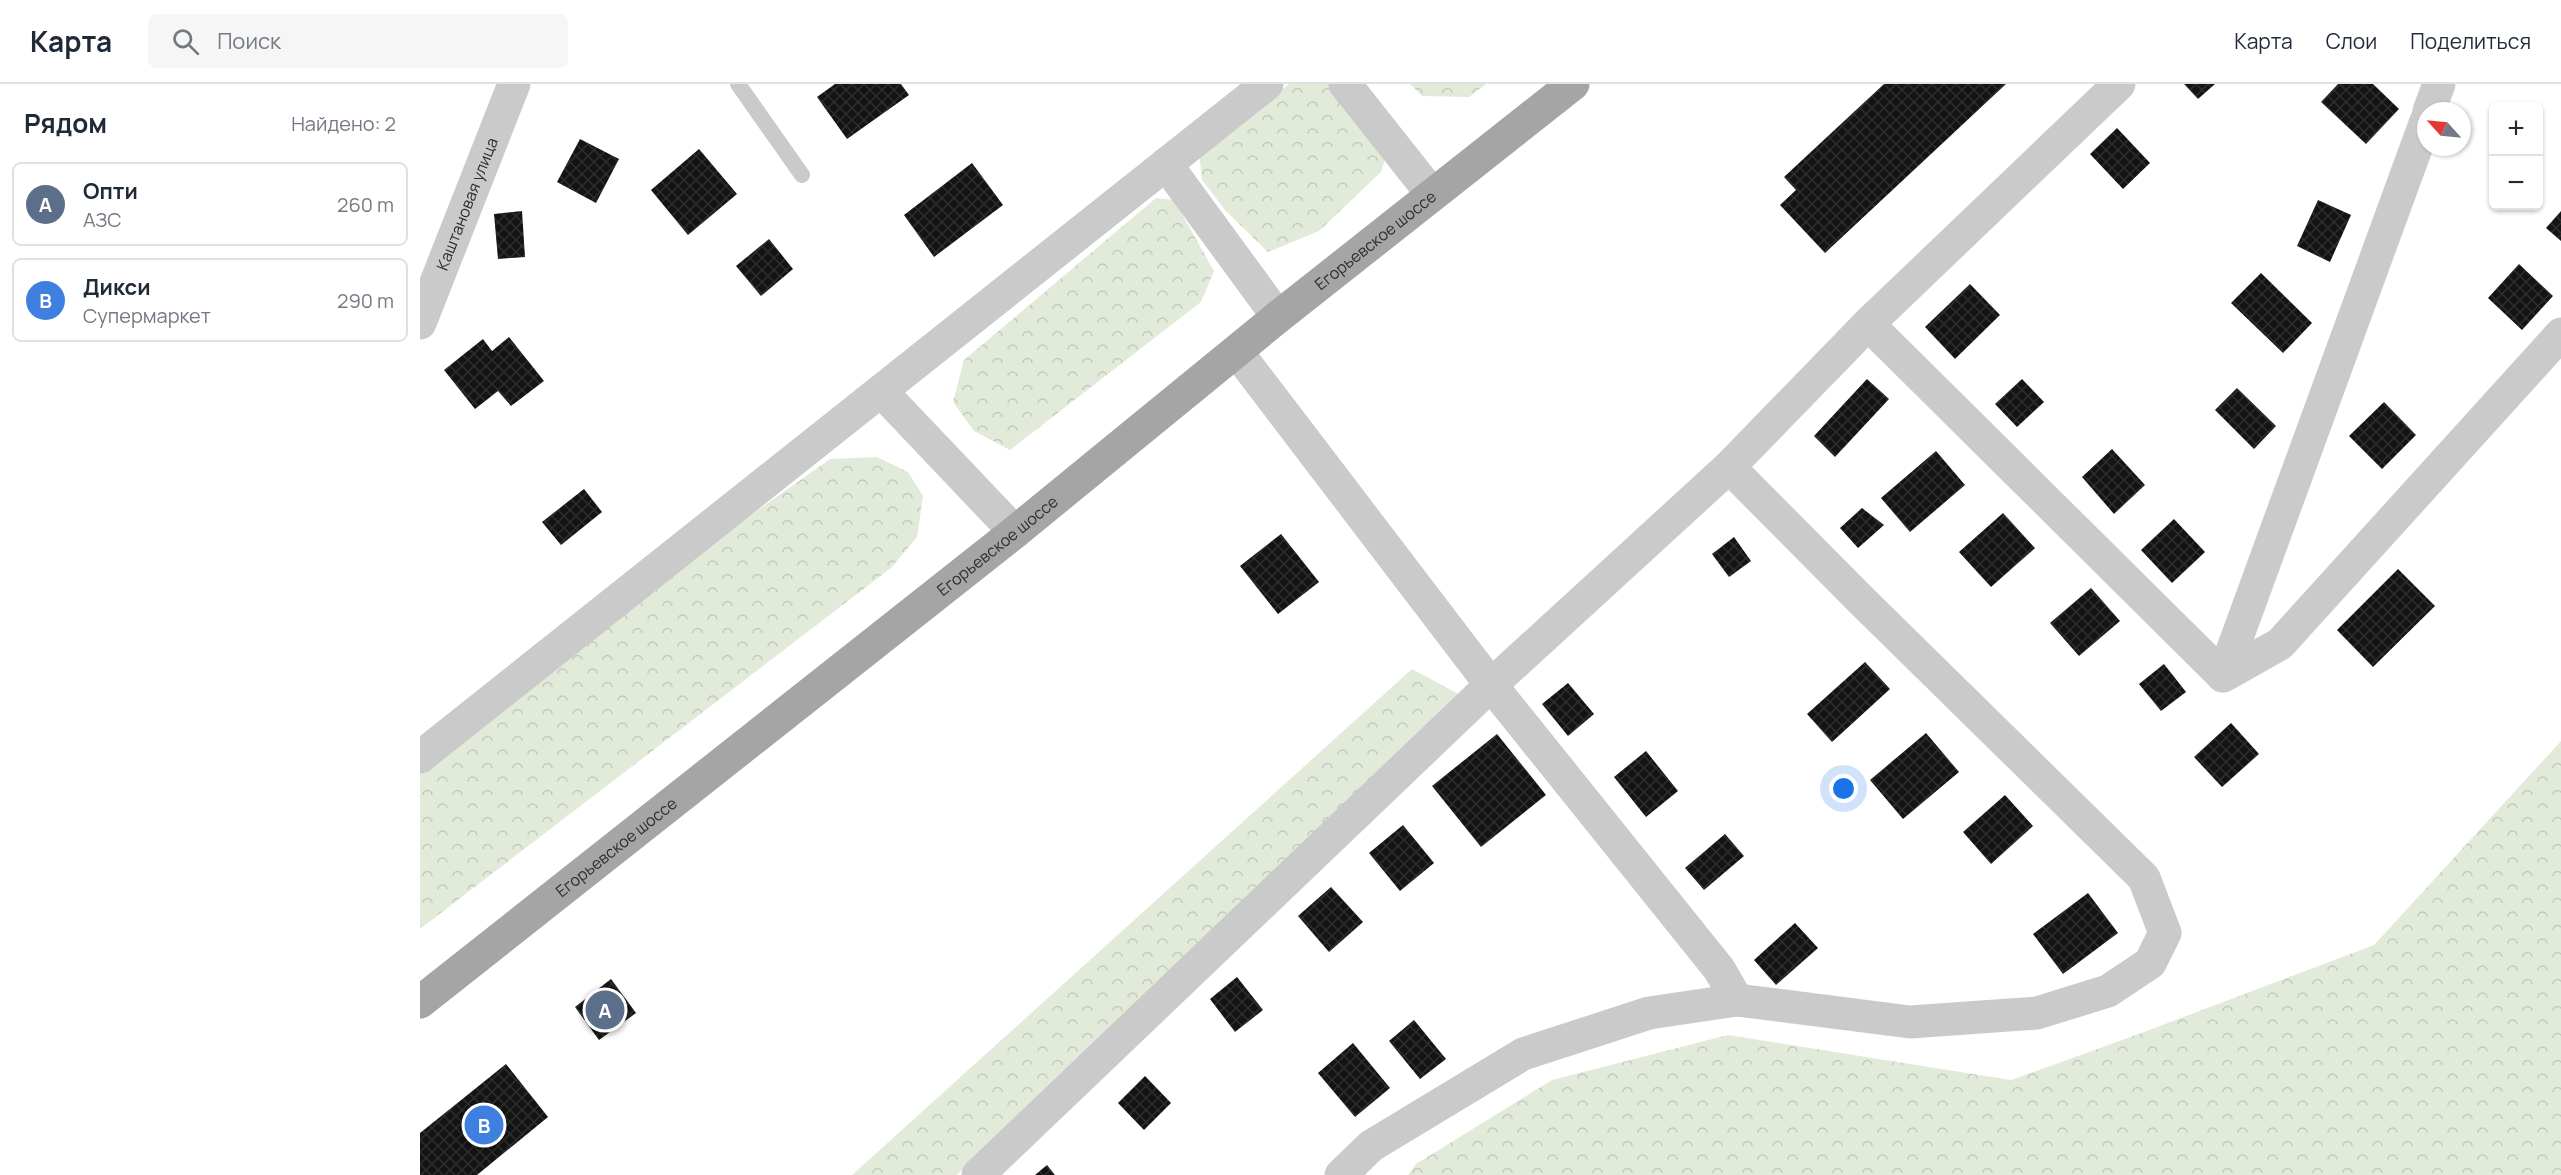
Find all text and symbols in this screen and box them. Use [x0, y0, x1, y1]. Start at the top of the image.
search box [148, 14, 568, 68]
text: Карта [30, 22, 112, 60]
icon: search [169, 25, 202, 58]
text: Поиск [217, 26, 281, 56]
text: Карта [2234, 27, 2293, 55]
text: Слои [2326, 27, 2377, 55]
text: Поделиться [2410, 27, 2531, 55]
north arrow [2417, 102, 2471, 156]
map controls [2489, 102, 2543, 210]
button: + [2489, 102, 2543, 156]
text: Рядом [24, 105, 107, 141]
text: Найдено: 2 [291, 110, 396, 137]
street label: Каштановая улица [431, 134, 503, 273]
button: − [2489, 156, 2543, 210]
text: Опти [83, 176, 138, 206]
street label: Егорьевское шоссе [1310, 185, 1441, 295]
text: A [39, 191, 52, 218]
text: 260 m [337, 191, 394, 218]
text: АЗС [83, 206, 122, 233]
text: Дикси [83, 272, 151, 302]
text: B [39, 287, 52, 314]
text: 290 m [337, 287, 394, 314]
text: Супермаркет [83, 302, 211, 329]
street label: Егорьевское шоссе [932, 490, 1062, 601]
your location [1829, 774, 1858, 803]
street label: Егорьевское шоссе [551, 792, 681, 902]
pin: A [586, 988, 624, 1032]
pin: B [464, 1102, 504, 1148]

